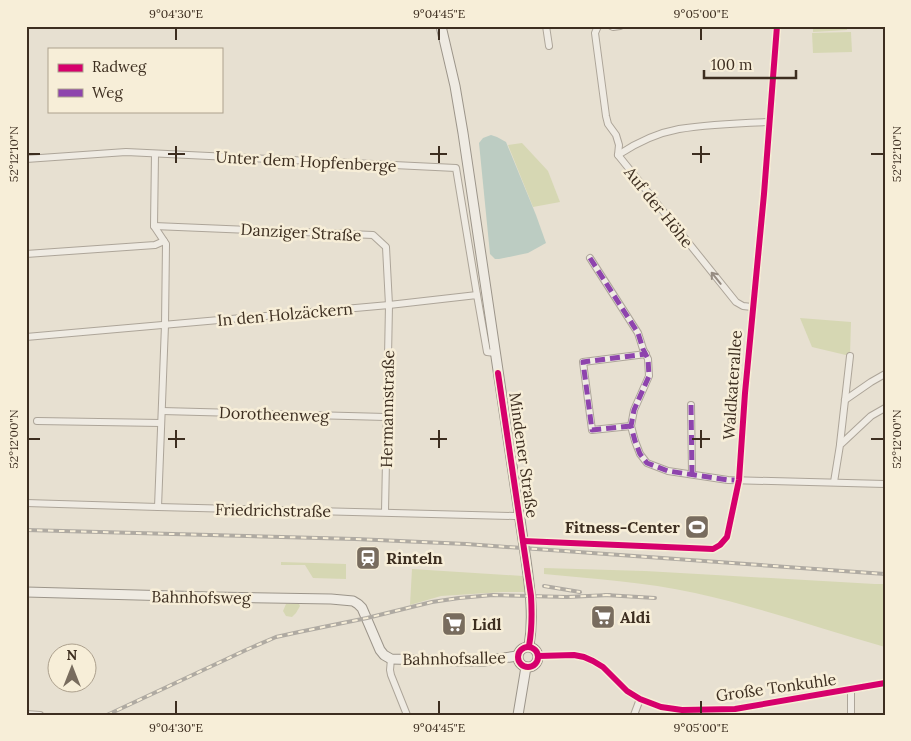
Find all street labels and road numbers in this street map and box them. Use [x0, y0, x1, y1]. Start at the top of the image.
street label: Unter dem Hopfenberge [215, 146, 397, 176]
street label: Auf der Höhe [620, 162, 698, 252]
street label: Danziger Straße [240, 219, 362, 245]
street label: In den Holzäckern [216, 298, 354, 330]
street label: Waldkaterallee [718, 329, 746, 441]
street label: Hermannstraße [376, 350, 398, 468]
street label: Mindener Straße [505, 391, 543, 519]
street label: Dorotheenweg [219, 402, 331, 426]
street label: Friedrichstraße [215, 499, 331, 521]
street label: Bahnhofsweg [151, 586, 252, 608]
street label: Bahnhofsallee [402, 647, 506, 669]
street label: Große Tonkuhle [715, 669, 838, 705]

